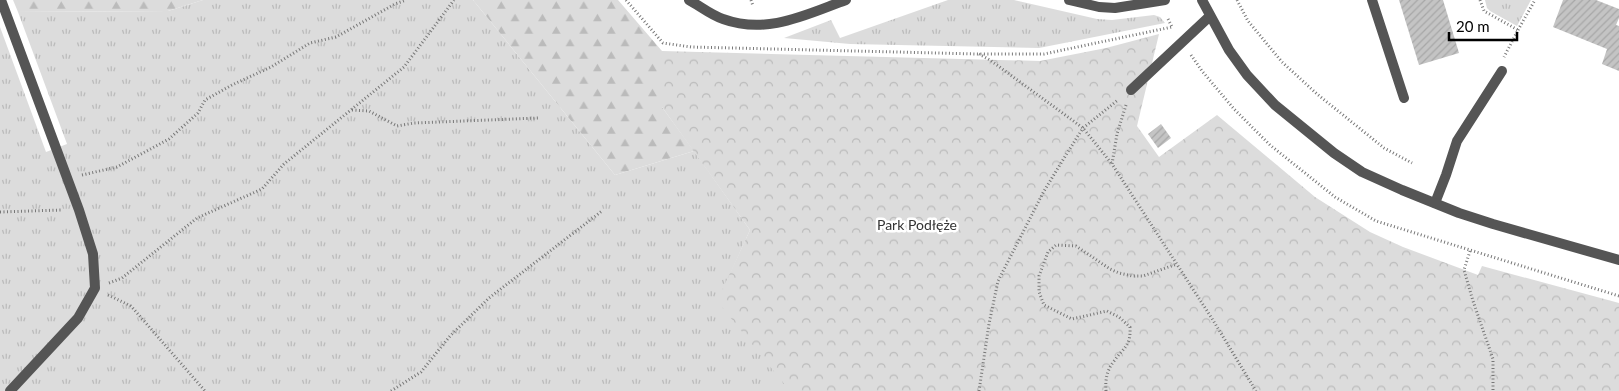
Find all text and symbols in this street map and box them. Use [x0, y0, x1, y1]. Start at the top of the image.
scale bar [1449, 10, 1516, 42]
text: 20 m [1456, 17, 1490, 35]
park label: Park Podłęże [877, 216, 957, 233]

